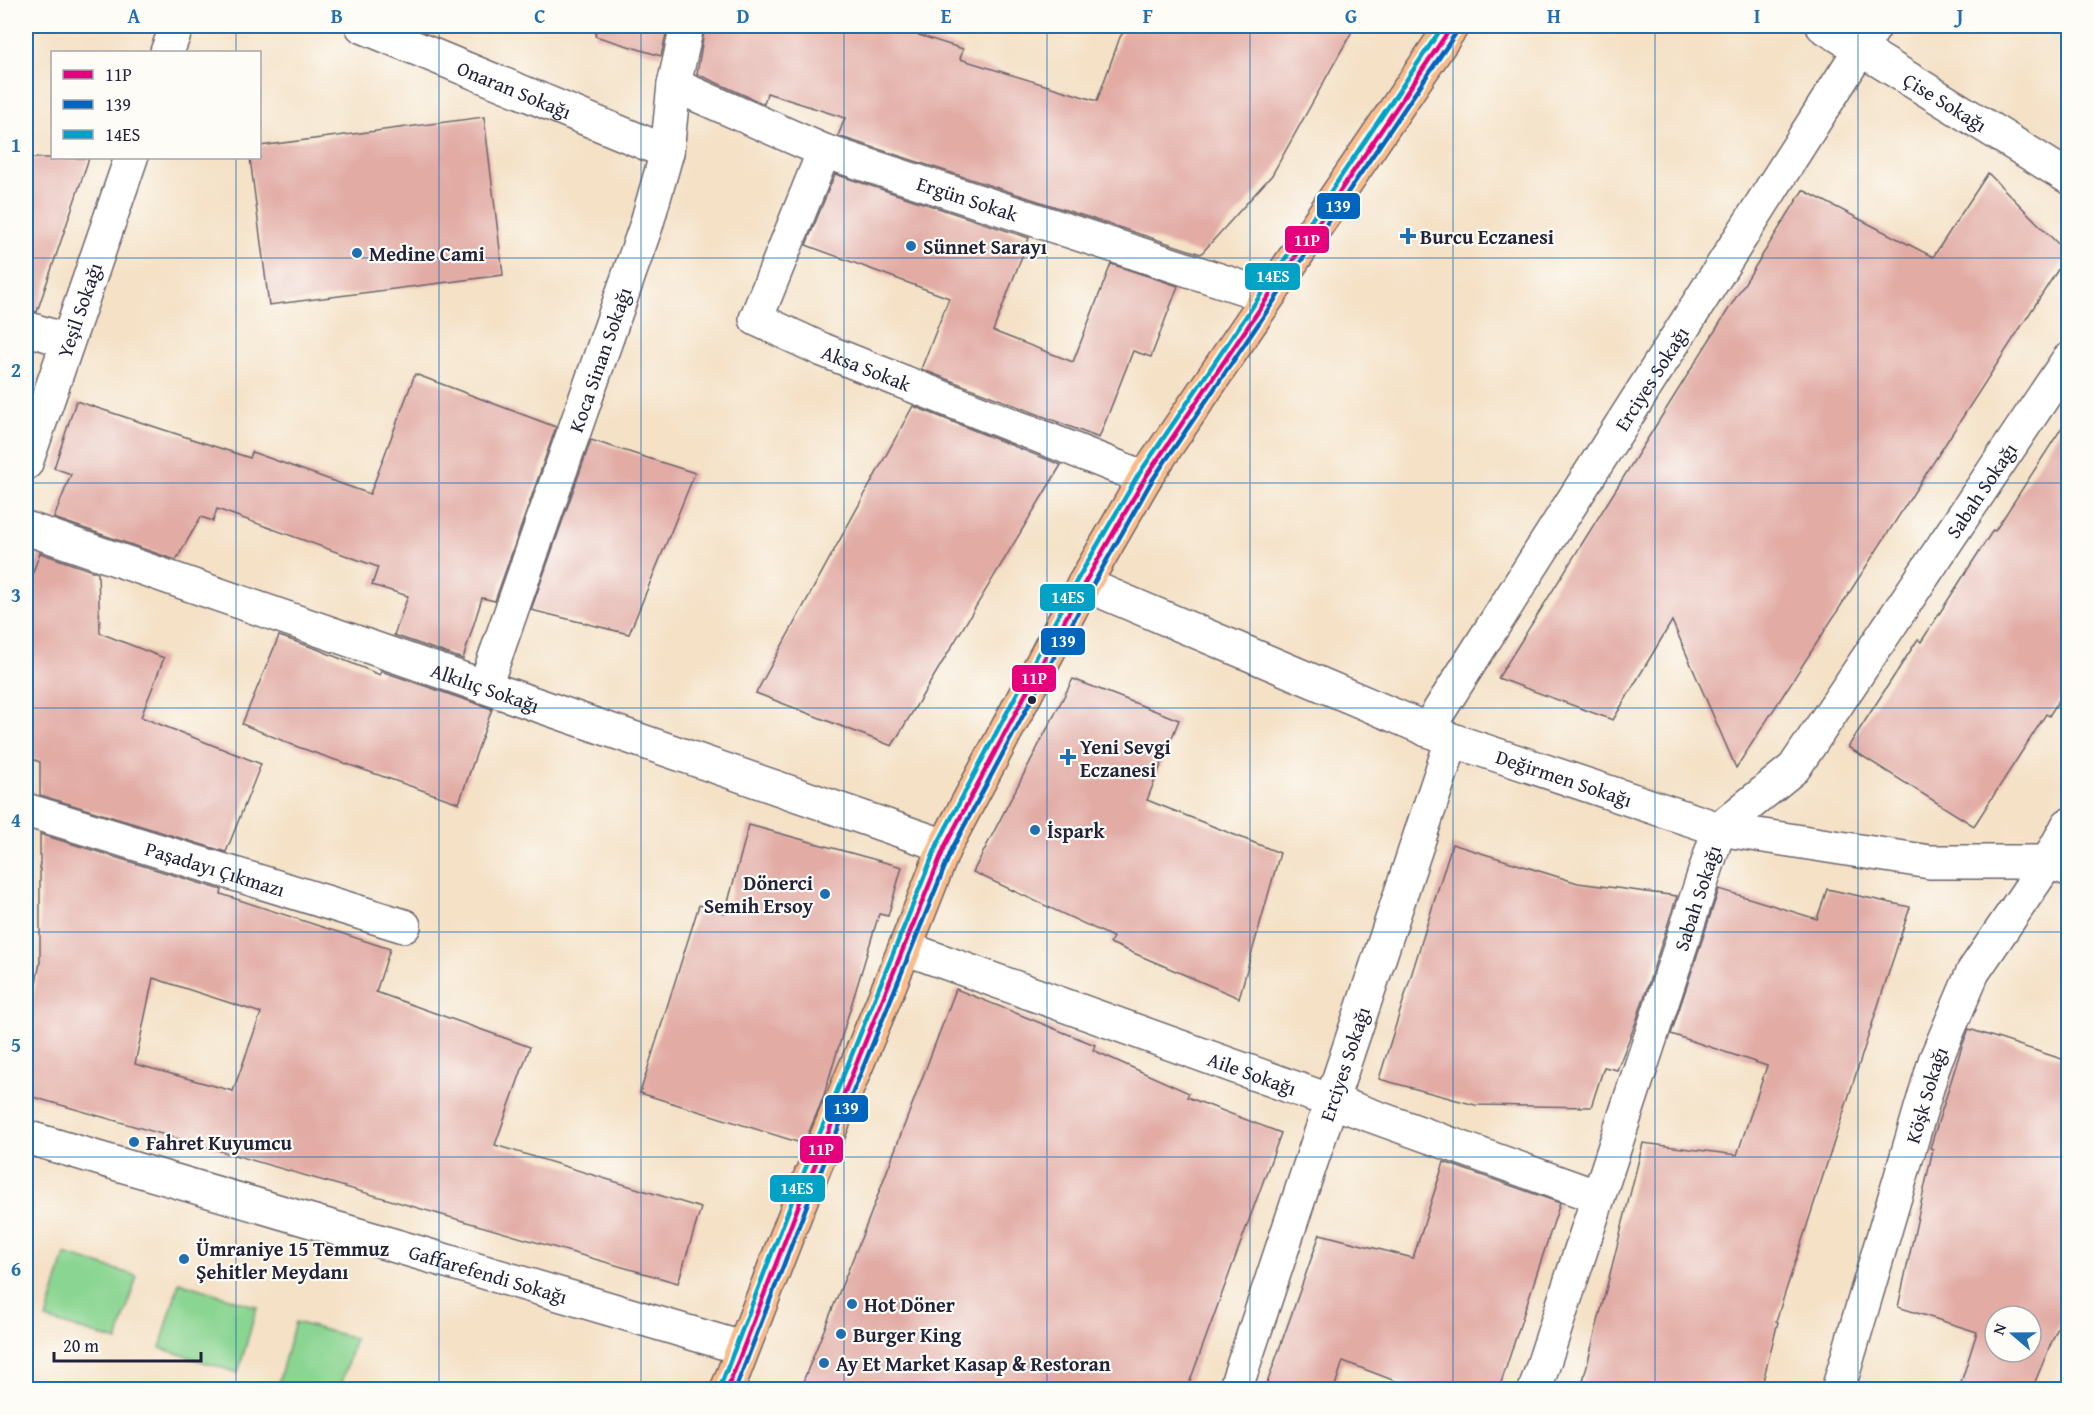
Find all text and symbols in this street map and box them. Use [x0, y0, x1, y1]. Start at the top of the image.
text: A [128, 1, 141, 30]
text: B [331, 1, 343, 30]
text: C [534, 1, 546, 30]
text: D [736, 1, 750, 30]
text: E [941, 1, 952, 30]
text: F [1143, 1, 1153, 30]
text: G [1345, 1, 1357, 30]
text: H [1547, 1, 1561, 30]
text: I [1754, 1, 1760, 30]
text: J [1954, 1, 1964, 30]
legend [51, 51, 261, 159]
street label: Onaran Sokağı [453, 52, 576, 126]
text: 11P [105, 61, 132, 88]
street label: Çise Sokağı [1898, 65, 1993, 139]
text: 139 [105, 91, 131, 118]
text: 14ES [105, 121, 140, 148]
text: 1 [11, 130, 21, 159]
street label: Ergün Sokak [913, 168, 1023, 228]
line badge: 139 [1316, 192, 1361, 220]
text: 139 [1326, 194, 1350, 218]
place label: Burcu Eczanesi [1420, 222, 1554, 251]
line badge: 11P [1284, 225, 1330, 254]
text: 11P [1294, 228, 1320, 252]
marker: Burcu Eczanesi [1401, 229, 1415, 243]
place label: Sünnet Sarayı [923, 232, 1047, 261]
place label: Medine Cami [369, 239, 485, 268]
marker: Sünnet Sarayı [904, 239, 918, 253]
marker: Medine Cami [350, 246, 364, 260]
street label: Yeşil Sokağı [49, 258, 109, 361]
line badge: 14ES [1244, 262, 1301, 291]
text: 14ES [1256, 264, 1290, 288]
street label: Koca Sinan Sokağı [561, 283, 638, 436]
street label: Erciyes Sokağı [1607, 320, 1695, 436]
street label: Aksa Sokak [818, 337, 916, 398]
text: 2 [11, 355, 21, 384]
street label: Sabah Sokağı [1938, 436, 2024, 544]
text: 3 [11, 580, 21, 609]
line badge: 14ES [1039, 583, 1096, 612]
text: 14ES [1051, 585, 1085, 609]
line badge: 139 [1040, 627, 1086, 656]
text: 139 [1051, 629, 1075, 653]
street label: Alkılıç Sokağı [427, 655, 544, 719]
line badge: 11P [1011, 664, 1057, 693]
text: 11P [1021, 666, 1047, 690]
unlabelled marker [1026, 694, 1038, 706]
place label: Yeni Sevgi Eczanesi [1080, 732, 1171, 784]
street label: Değirmen Sokağı [1492, 741, 1636, 814]
marker: Yeni Sevgi Eczanesi [1061, 750, 1075, 764]
text: 4 [11, 805, 21, 834]
place label: İspark [1047, 816, 1105, 845]
marker: İspark [1028, 823, 1042, 837]
street label: Paşadayı Çıkmazı [142, 833, 289, 903]
street label: Sabah Sokağı [1666, 841, 1727, 955]
place label: Dönerci Semih Ersoy [704, 868, 814, 920]
marker: Dönerci Semih Ersoy [818, 887, 832, 901]
street label: Erciyes Sokağı [1311, 1002, 1377, 1125]
text: 5 [11, 1030, 21, 1059]
street label: Köşk Sokağı [1897, 1041, 1954, 1147]
street label: Aile Sokağı [1204, 1044, 1301, 1102]
line badge: 139 [824, 1094, 869, 1123]
text: 139 [834, 1096, 858, 1120]
place label: Fahret Kuyumcu [146, 1128, 293, 1157]
marker: Fahret Kuyumcu [127, 1135, 141, 1149]
line badge: 11P [799, 1135, 844, 1164]
text: 11P [808, 1137, 834, 1161]
line badge: 14ES [769, 1174, 826, 1203]
text: 14ES [780, 1176, 814, 1200]
place label: Ümraniye 15 Temmuz Şehitler Meydanı [196, 1234, 389, 1286]
street label: Gaffarefendi Sokağı [406, 1236, 571, 1310]
marker: Ümraniye 15 Temmuz Şehitler Meydanı [177, 1252, 191, 1266]
text: 6 [11, 1254, 21, 1283]
place label: Hot Döner [864, 1290, 955, 1319]
marker: Hot Döner [845, 1297, 859, 1311]
north arrow [1983, 1304, 2043, 1364]
text: N [1986, 1319, 2012, 1338]
place label: Burger King [853, 1320, 962, 1349]
scale bar [54, 1325, 201, 1363]
marker: Burger King [834, 1327, 848, 1341]
text: 20 m [63, 1332, 99, 1359]
place label: Ay Et Market Kasap & Restoran [836, 1349, 1111, 1378]
marker: Ay Et Market Kasap & Restoran [817, 1356, 831, 1370]

